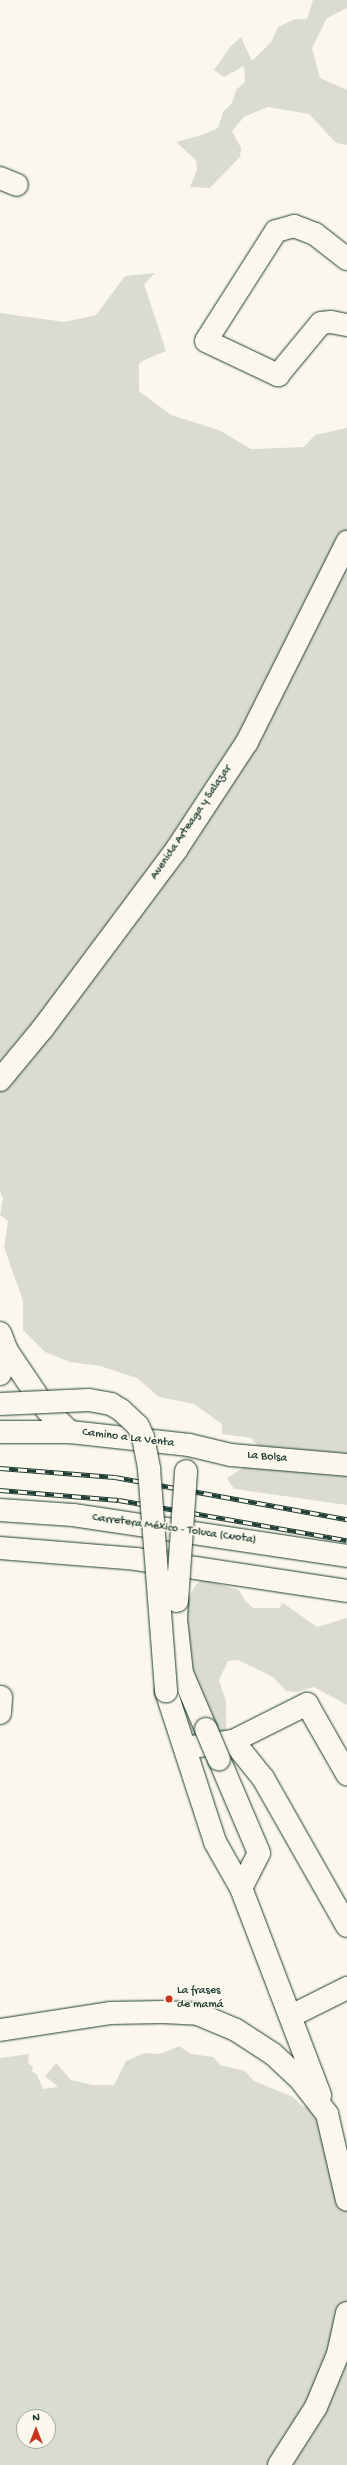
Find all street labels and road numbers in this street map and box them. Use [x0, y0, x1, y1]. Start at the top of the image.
street label: Avenida Arteaga y Salazar [148, 763, 236, 883]
street label: Camino a La Venta [81, 1426, 175, 1452]
street label: La Bolsa [246, 1449, 288, 1467]
street label: Carretera México - Toluca (Cuota) [91, 1511, 257, 1549]

